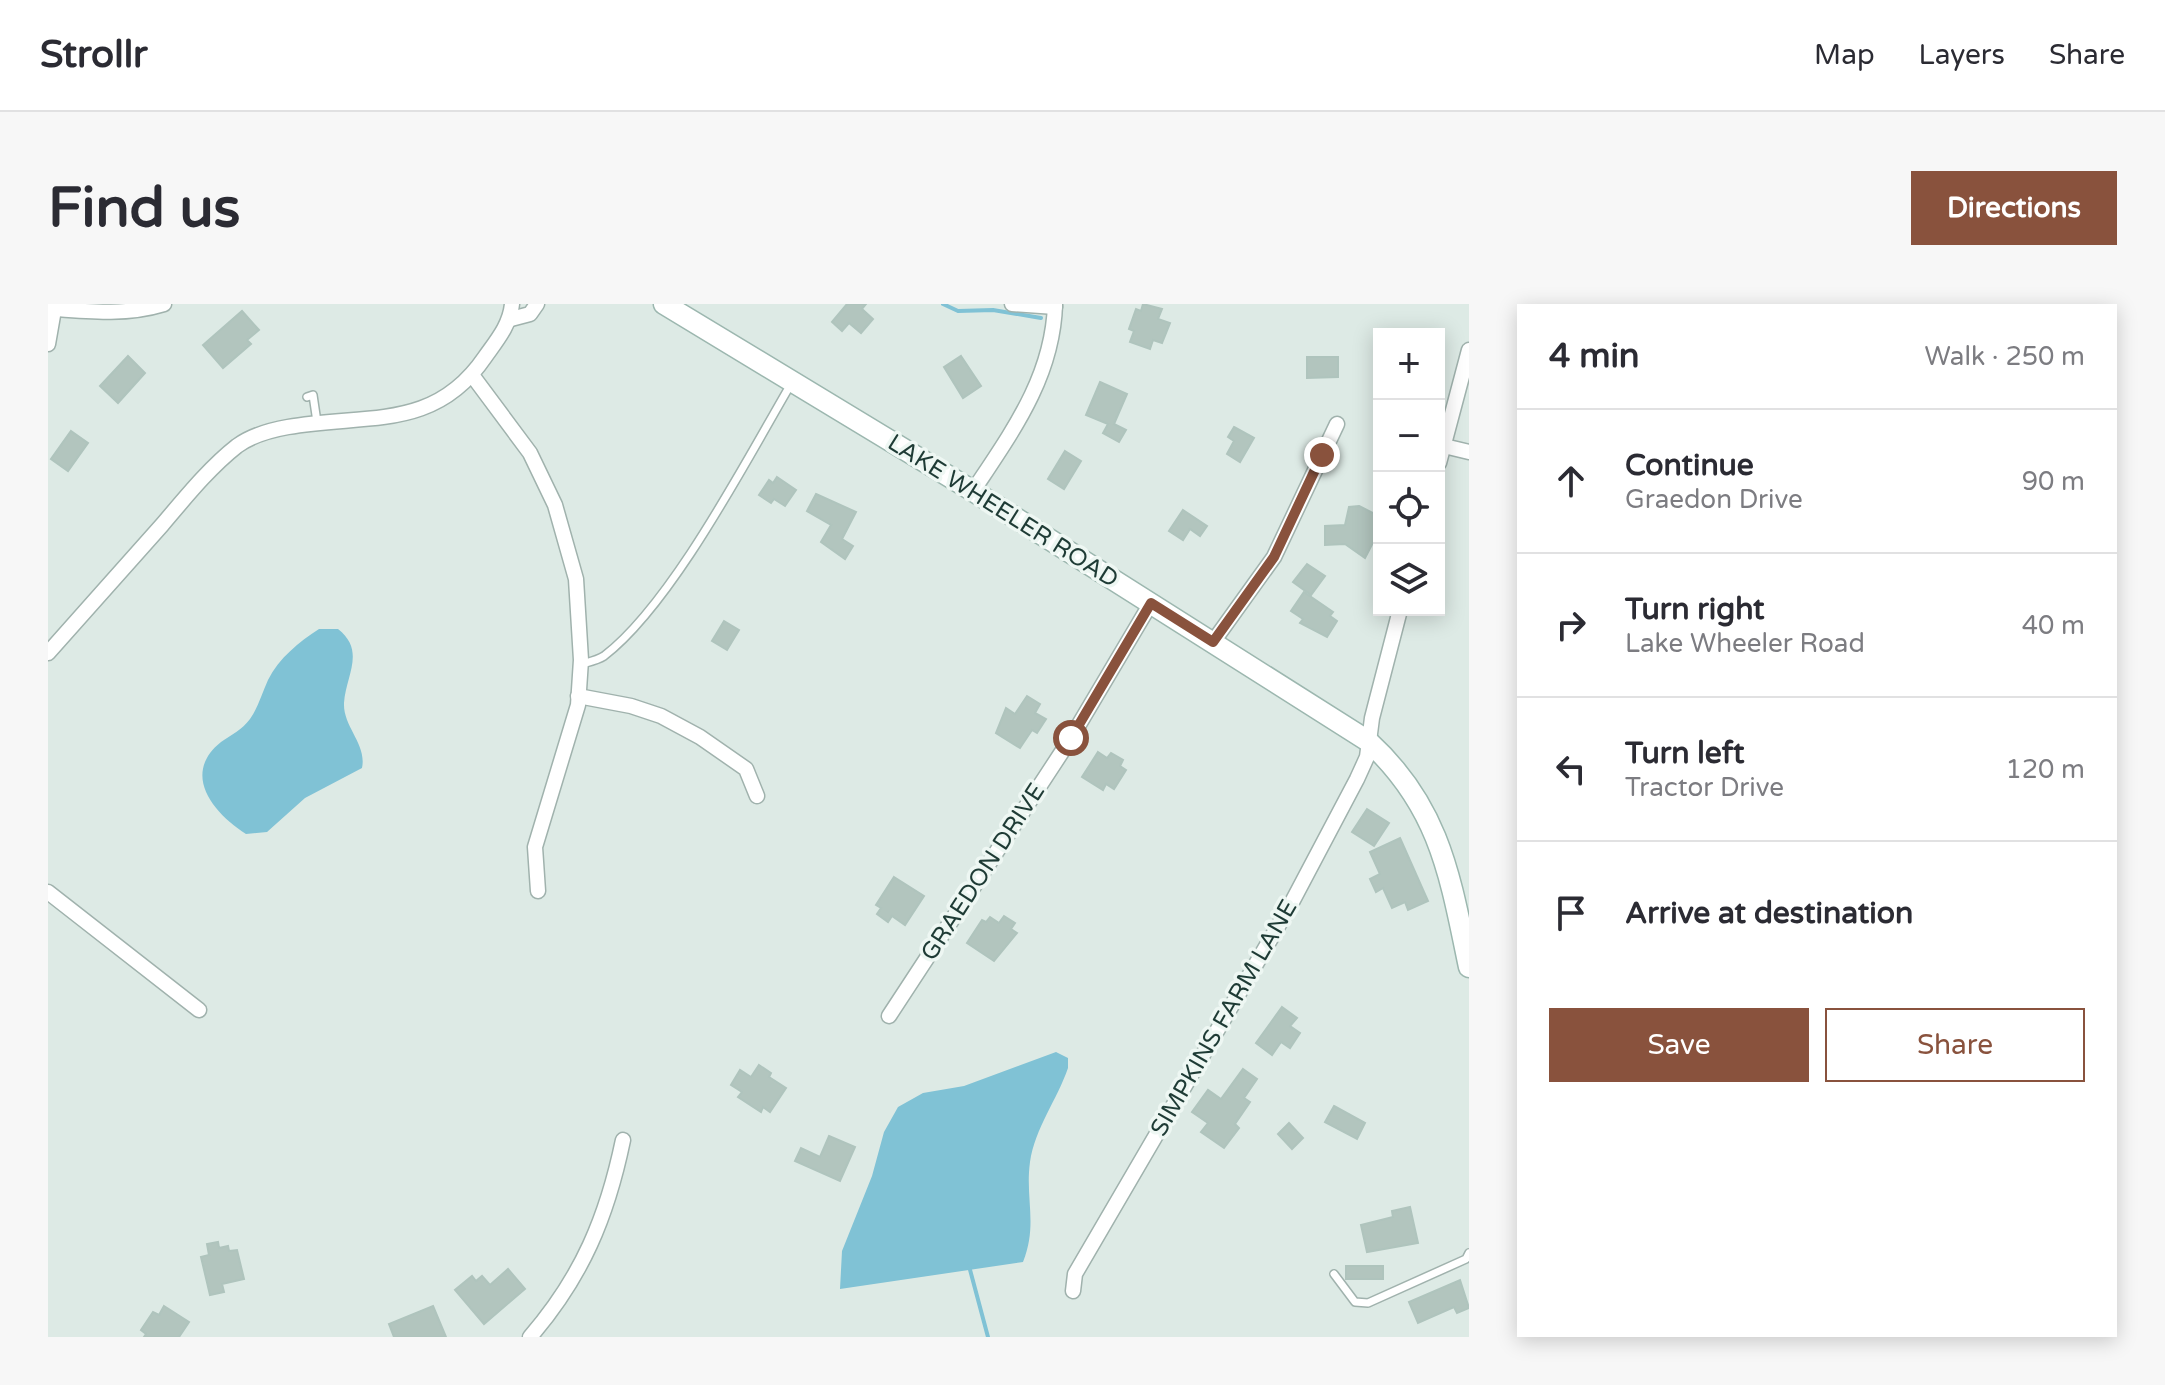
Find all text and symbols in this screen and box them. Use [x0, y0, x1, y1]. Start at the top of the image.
text: Strollr [40, 32, 148, 78]
text: Map [1814, 38, 1875, 72]
text: Layers [1919, 38, 2005, 72]
text: Share [2049, 38, 2125, 72]
button: Directions [1911, 171, 2117, 245]
text: Find us [48, 175, 240, 242]
map controls [1373, 328, 1445, 616]
button: + [1373, 328, 1445, 400]
text: 4 min [1549, 336, 1640, 377]
text: Walk · 250 m [1925, 341, 2085, 372]
button: − [1373, 400, 1445, 472]
street label: LAKE WHEELER ROAD [882, 428, 1124, 594]
route end [1304, 437, 1340, 473]
text: Continue [1625, 447, 1754, 484]
icon: ahead [1549, 459, 1593, 503]
text: 90 m [2022, 466, 2085, 497]
button: locate [1373, 472, 1445, 544]
text: Graedon Drive [1625, 484, 1803, 515]
button: layers [1373, 544, 1445, 616]
text: Turn right [1625, 591, 1765, 628]
icon: right [1549, 603, 1593, 647]
text: 40 m [2022, 610, 2085, 641]
text: Lake Wheeler Road [1625, 628, 1865, 659]
route start [1053, 720, 1089, 756]
text: Turn left [1625, 735, 1744, 772]
icon: left [1549, 747, 1593, 791]
text: 120 m [2005, 754, 2085, 785]
text: Tractor Drive [1625, 772, 1784, 803]
street label: GRAEDON DRIVE [915, 778, 1051, 966]
icon: arrive [1549, 891, 1593, 935]
street label: SIMPKINS FARM LANE [1145, 895, 1303, 1141]
text: Arrive at destination [1625, 895, 1913, 932]
button: Save [1549, 1008, 1809, 1082]
button: Share [1825, 1008, 2085, 1082]

